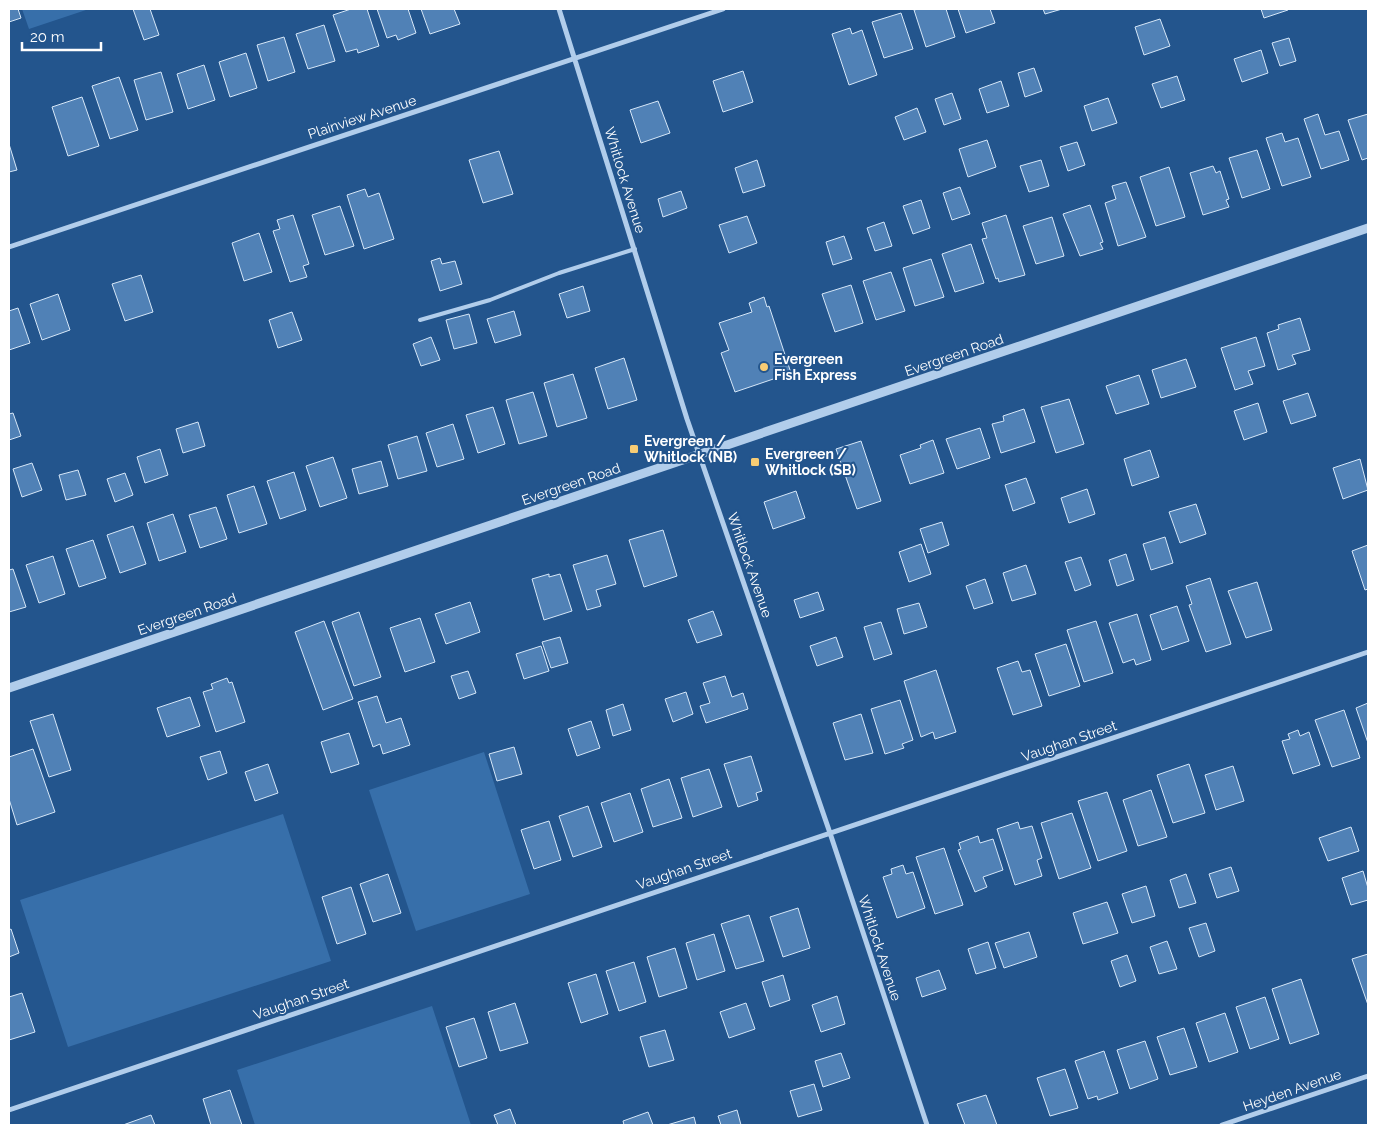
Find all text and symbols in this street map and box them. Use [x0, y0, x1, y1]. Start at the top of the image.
scale bar [22, 20, 101, 52]
text: 20 m [30, 28, 65, 46]
street label: Plainview Avenue [306, 92, 418, 142]
street label: Whitlock Avenue [601, 125, 649, 235]
street label: Evergreen Road [902, 331, 1006, 379]
place label: Evergreen Fish Express [774, 351, 857, 383]
marker: Evergreen Fish Express [758, 361, 770, 373]
place label: Evergreen / Whitlock (NB) [644, 433, 737, 465]
marker: Evergreen / Whitlock (NB) [628, 443, 640, 455]
place label: Evergreen / Whitlock (SB) [765, 446, 856, 478]
marker: Evergreen / Whitlock (SB) [749, 456, 761, 468]
street label: Evergreen Road [519, 460, 623, 508]
street label: Whitlock Avenue [725, 510, 775, 620]
street label: Evergreen Road [135, 590, 239, 638]
street label: Vaughan Street [1019, 717, 1119, 765]
street label: Vaughan Street [634, 845, 734, 893]
street label: Whitlock Avenue [855, 893, 905, 1003]
street label: Vaughan Street [251, 975, 351, 1023]
street label: Heyden Avenue [1241, 1066, 1343, 1114]

